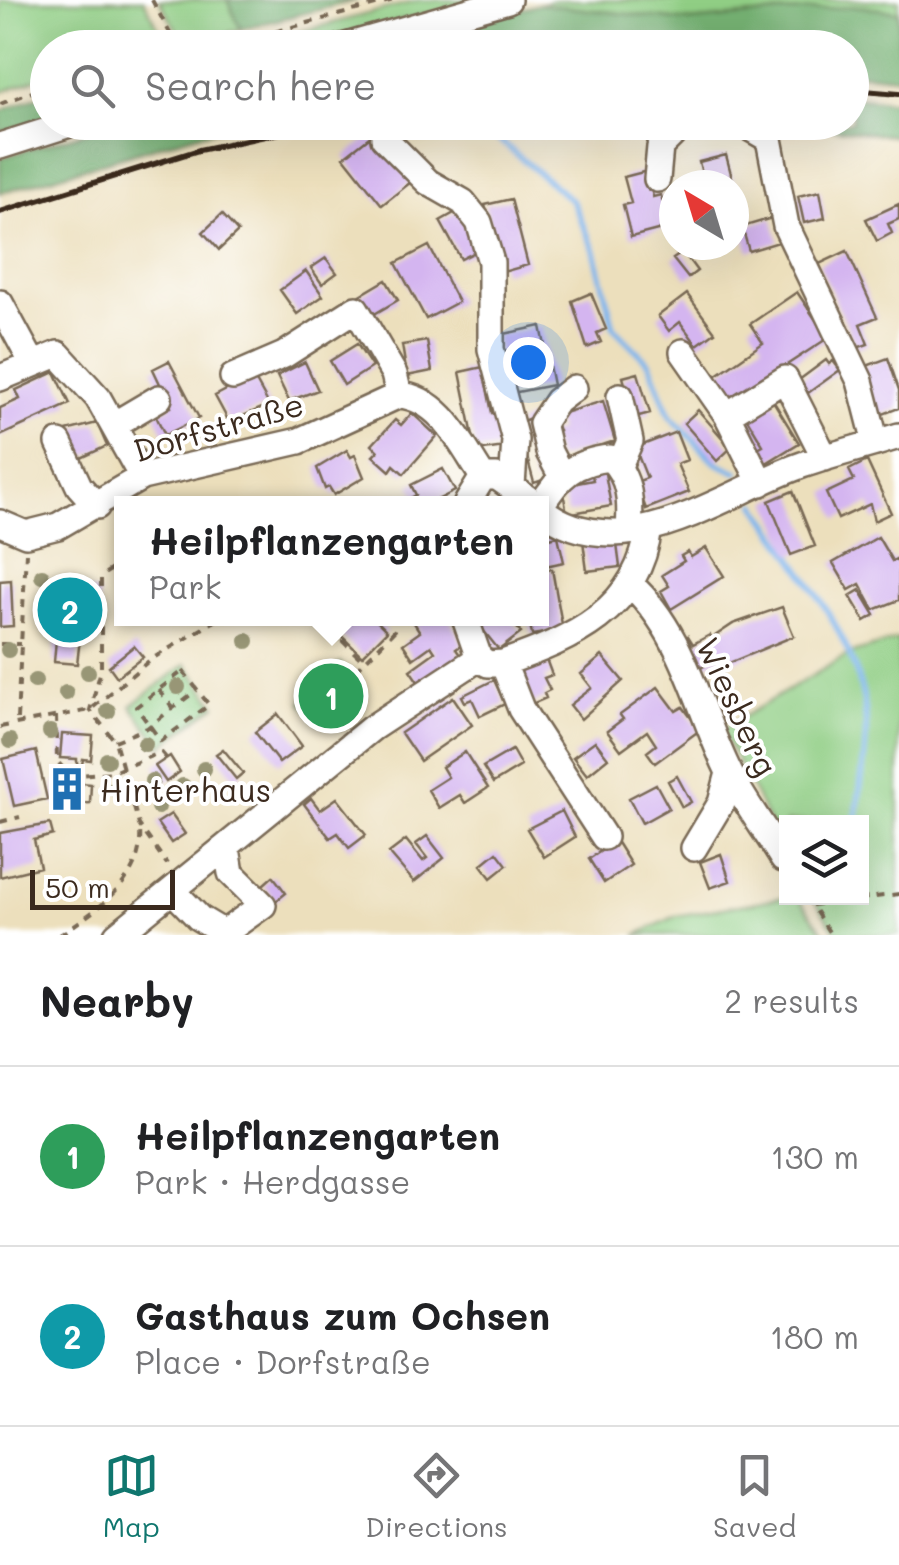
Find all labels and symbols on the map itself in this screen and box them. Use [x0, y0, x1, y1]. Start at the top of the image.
north arrow [659, 170, 749, 260]
your location [503, 337, 554, 388]
street label: Dorfstraße [128, 382, 308, 470]
pin: 2 [38, 572, 102, 648]
street label: Wiesberg [688, 630, 788, 782]
pin: 1 [298, 658, 364, 734]
building icon: Hinterhaus [43, 765, 91, 813]
place label: Hinterhaus [100, 768, 271, 810]
scale bar [30, 865, 175, 910]

